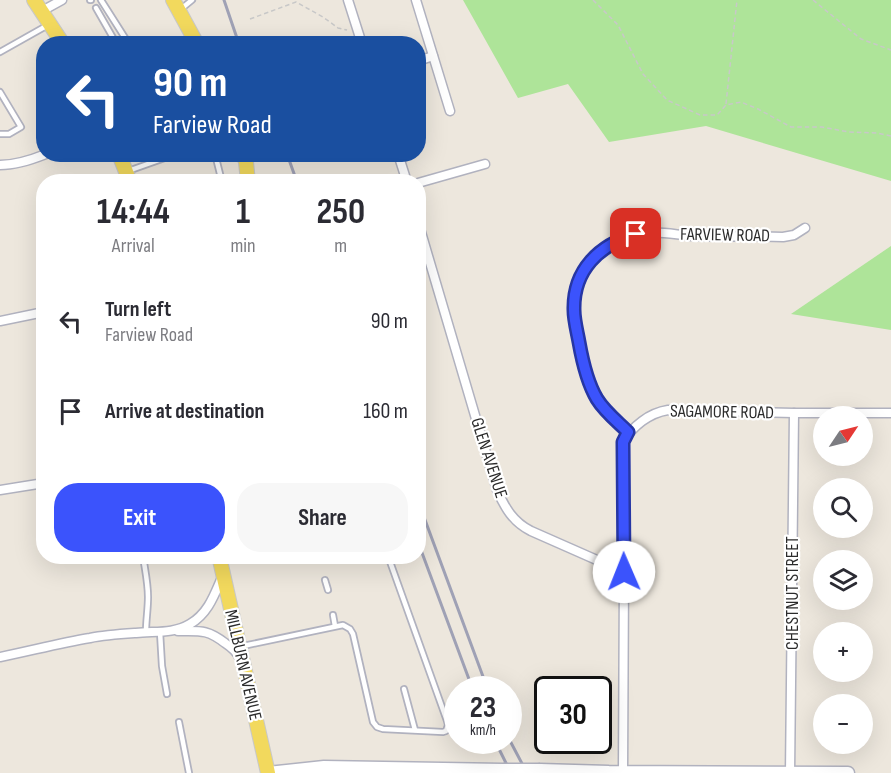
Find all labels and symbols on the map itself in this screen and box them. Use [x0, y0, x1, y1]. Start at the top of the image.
pin [610, 208, 661, 259]
street label: FARVIEW ROAD [680, 224, 770, 246]
street label: SAGAMORE ROAD [670, 401, 774, 423]
north arrow [813, 406, 873, 466]
street label: GLEN AVENUE [466, 415, 512, 501]
street label: CHESTNUT STREET [782, 536, 803, 650]
position arrow [592, 540, 656, 604]
street label: MILLBURN AVENUE [220, 608, 266, 722]
speed limit sign: 30 [534, 676, 612, 754]

